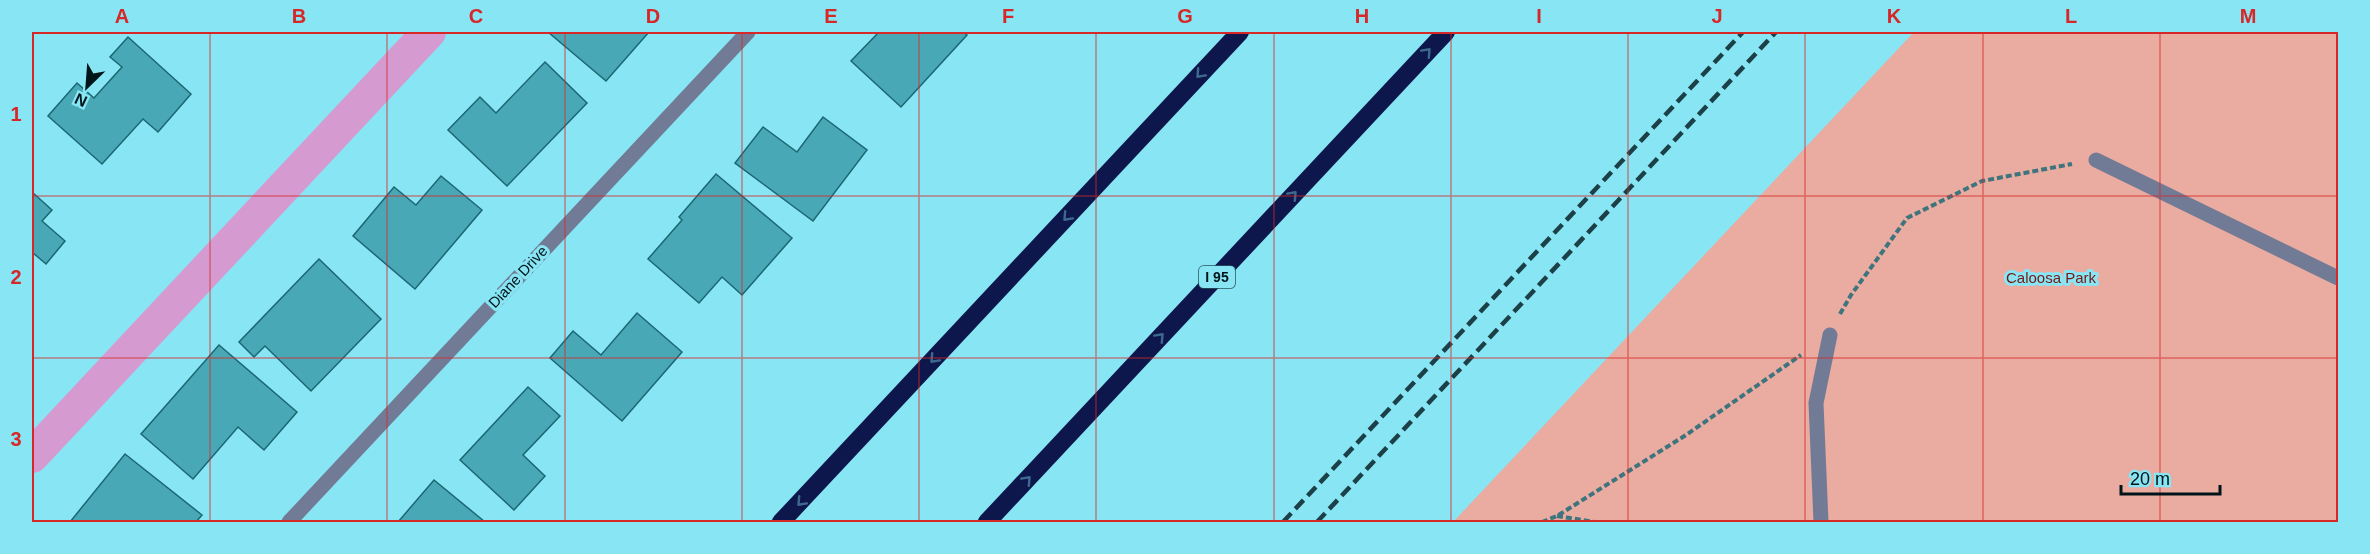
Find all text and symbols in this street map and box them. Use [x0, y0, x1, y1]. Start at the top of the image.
text: A [115, 5, 129, 27]
text: B [292, 5, 306, 27]
text: C [469, 5, 483, 27]
text: D [646, 5, 660, 27]
text: E [824, 5, 838, 27]
text: F [1002, 5, 1014, 27]
text: G [1177, 5, 1193, 27]
text: H [1355, 5, 1369, 27]
text: I [1536, 5, 1542, 27]
text: J [1711, 5, 1723, 27]
text: K [1887, 5, 1902, 27]
text: L [2065, 5, 2077, 27]
text: M [2240, 5, 2256, 27]
one-way arrow [1419, 49, 1430, 60]
north arrow [57, 57, 117, 117]
one-way arrow [1197, 67, 1208, 78]
text: N [72, 90, 90, 110]
text: 1 [10, 103, 22, 125]
one-way arrow [1286, 191, 1297, 202]
one-way arrow [1063, 210, 1074, 220]
street label: Diane Drive [485, 242, 551, 311]
text: 2 [10, 266, 22, 288]
road number: I 95 [1199, 266, 1235, 288]
park label: Caloosa Park [2006, 269, 2097, 286]
one-way arrow [1153, 334, 1164, 344]
one-way arrow [930, 352, 941, 363]
text: 3 [10, 428, 22, 450]
scale bar [2121, 458, 2220, 496]
text: 20 m [2130, 469, 2170, 489]
one-way arrow [1020, 476, 1031, 486]
one-way arrow [797, 495, 808, 505]

